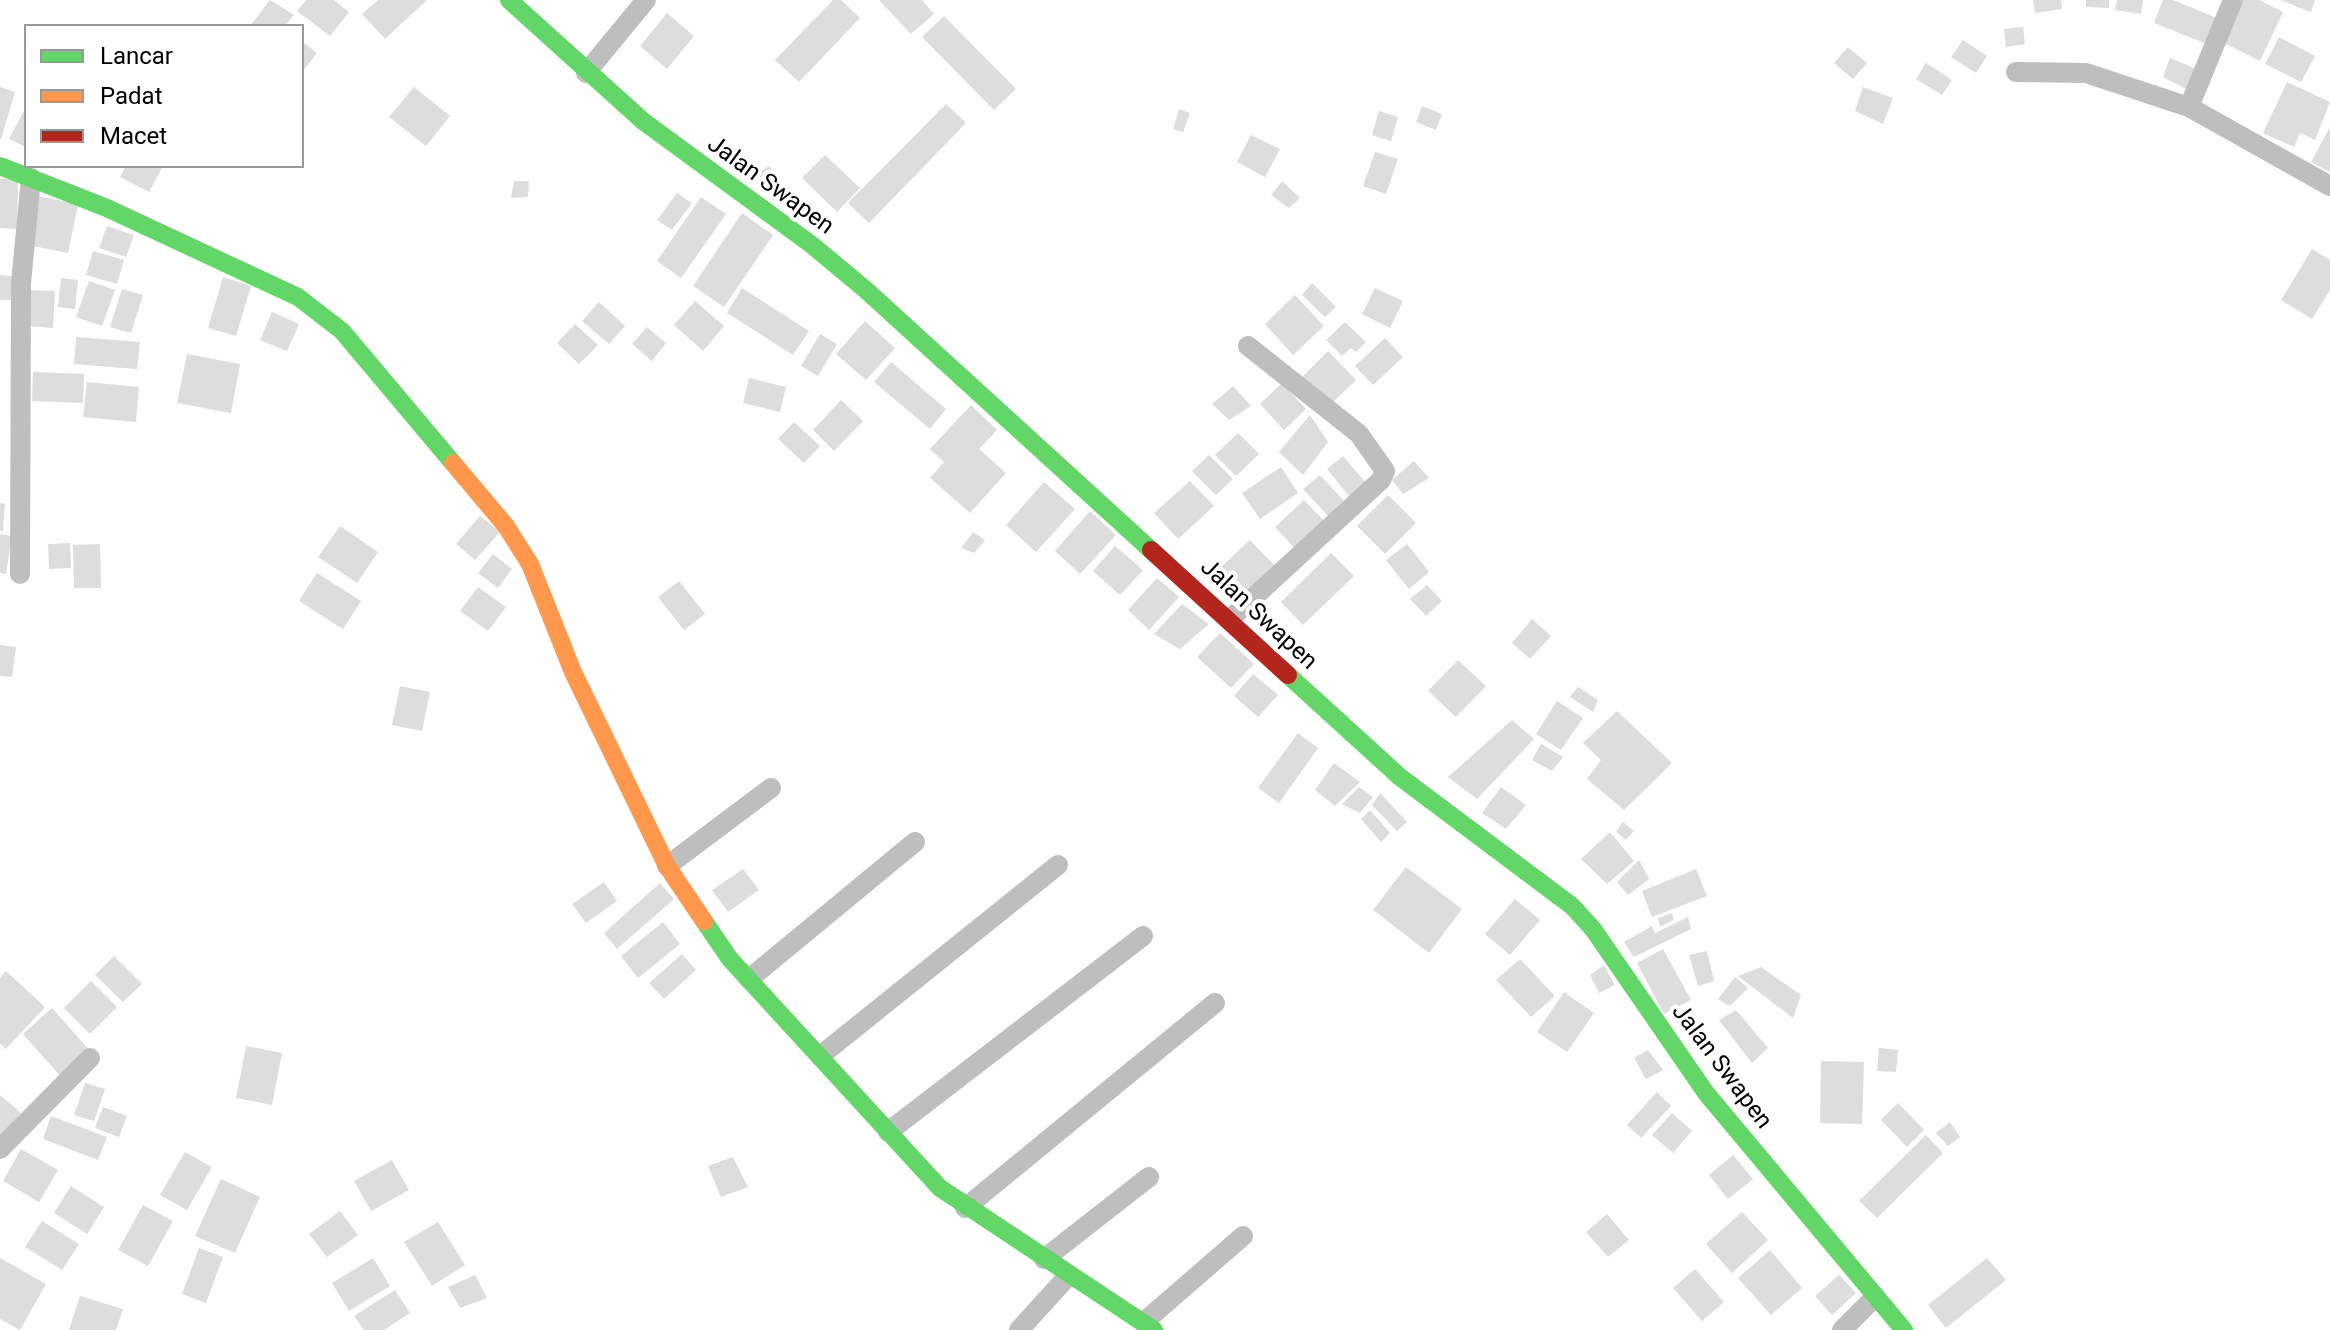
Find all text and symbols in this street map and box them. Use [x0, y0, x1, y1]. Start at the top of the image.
legend [24, 24, 304, 168]
text: Lancar [100, 42, 173, 70]
text: Padat [100, 82, 163, 110]
text: Macet [100, 122, 167, 150]
street label: Jalan Swapen [701, 131, 839, 241]
street label: Jalan Swapen [1194, 554, 1322, 676]
street label: Jalan Swapen [1665, 999, 1777, 1135]

